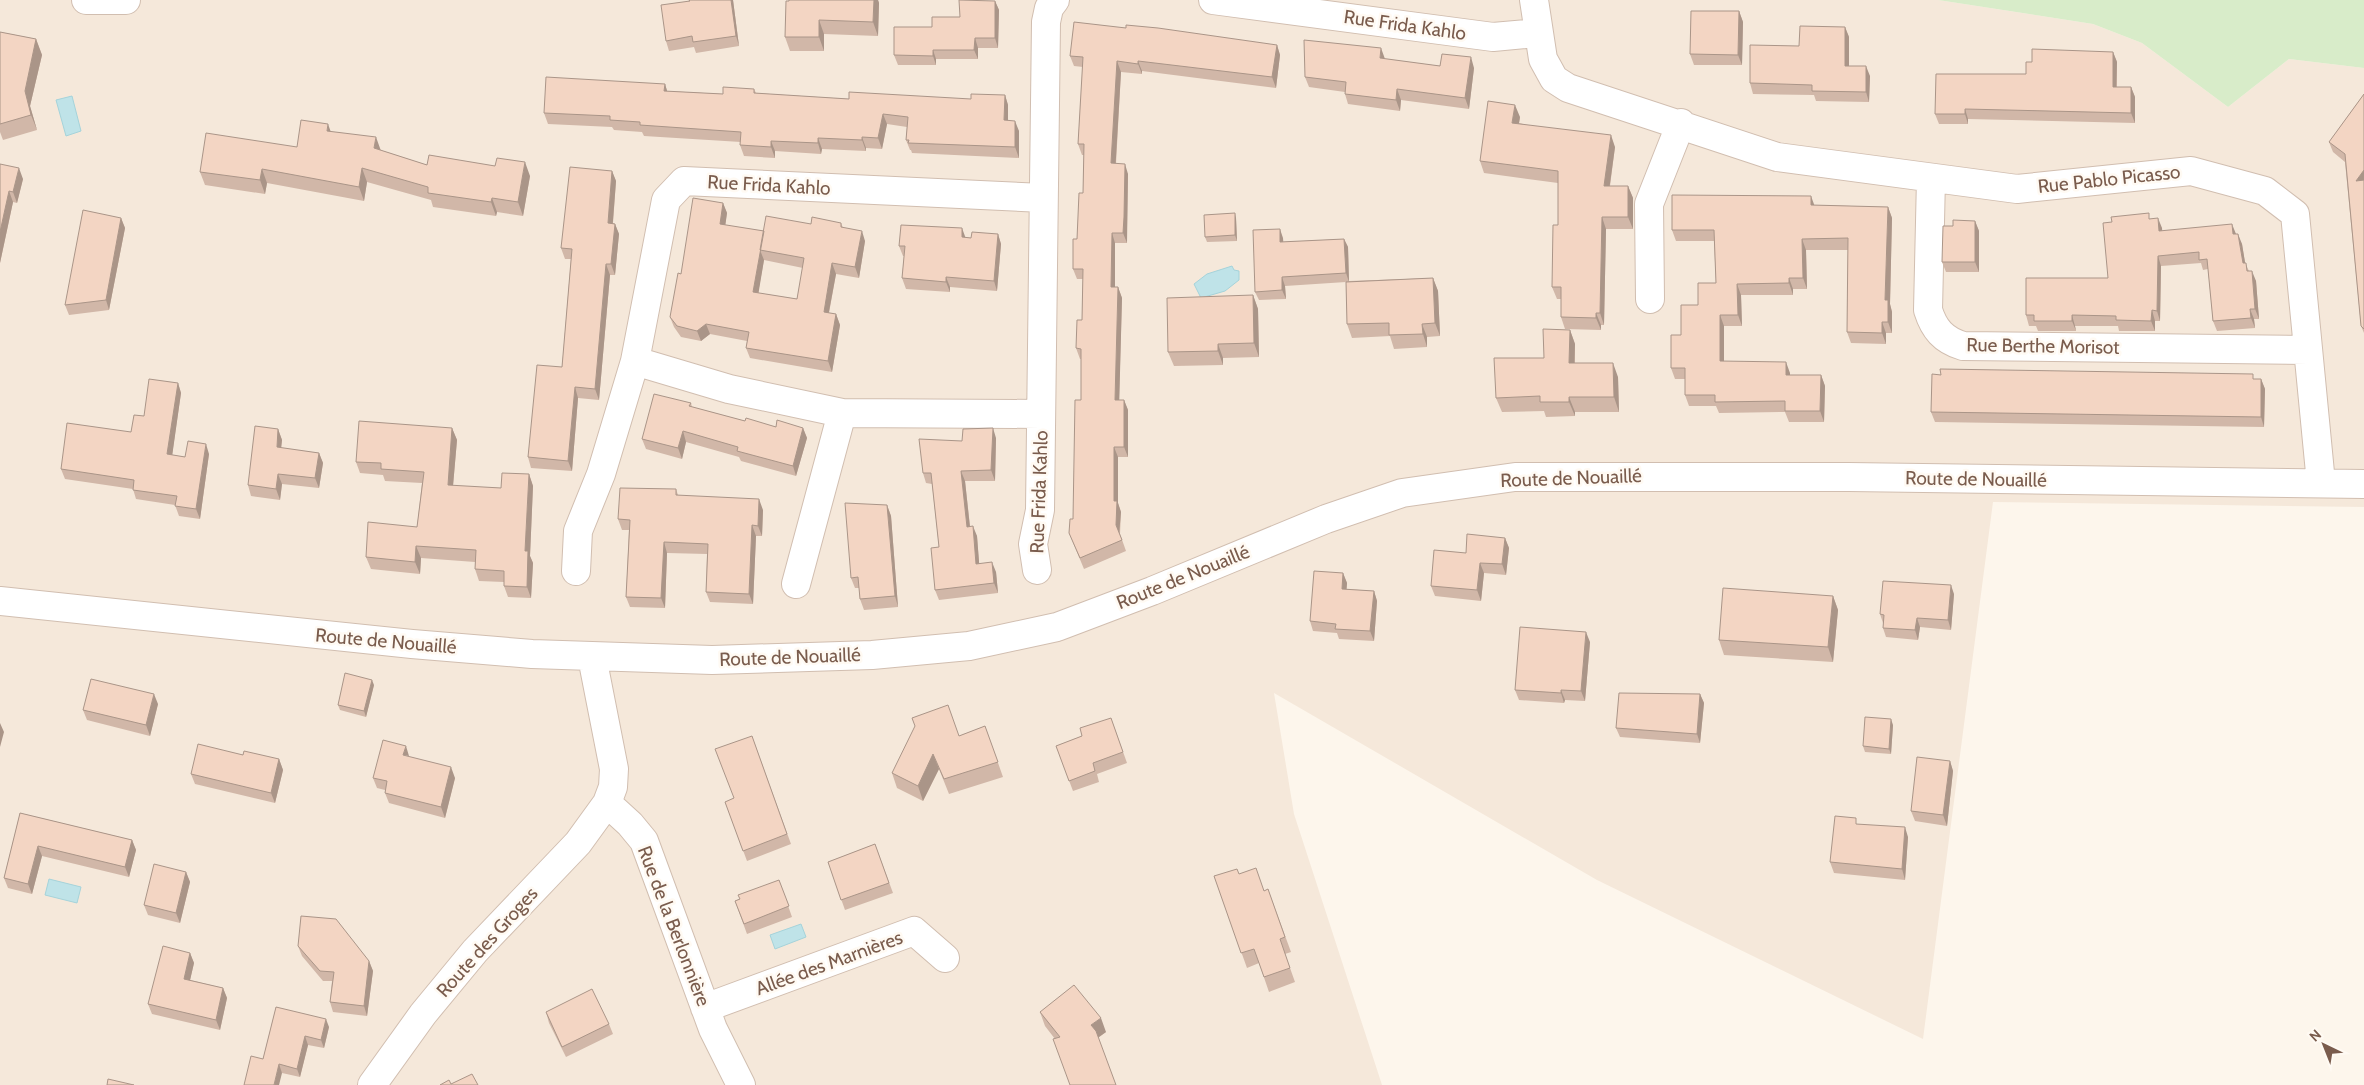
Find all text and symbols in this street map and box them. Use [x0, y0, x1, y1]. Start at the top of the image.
street label: Rue Frida Kahlo [1342, 5, 1468, 45]
street label: Rue Pablo Picasso [2037, 160, 2181, 198]
street label: Rue Frida Kahlo [707, 170, 831, 200]
street label: Rue Berthe Morisot [1966, 333, 2120, 359]
street label: Rue Frida Kahlo [1025, 430, 1053, 554]
street label: Route de Nouaillé [1500, 464, 1642, 492]
street label: Route de Nouaillé [1905, 466, 2047, 492]
street label: Route de Nouaillé [1113, 540, 1253, 614]
street label: Route de Nouaillé [314, 623, 458, 659]
street label: Route de Nouaillé [719, 643, 861, 671]
street label: Rue de la Berlonnière [633, 843, 715, 1010]
street label: Route des Groges [432, 882, 543, 1002]
street label: Allée des Marnières [752, 926, 906, 1000]
north arrow [2299, 1020, 2349, 1070]
text: N [2305, 1026, 2325, 1045]

